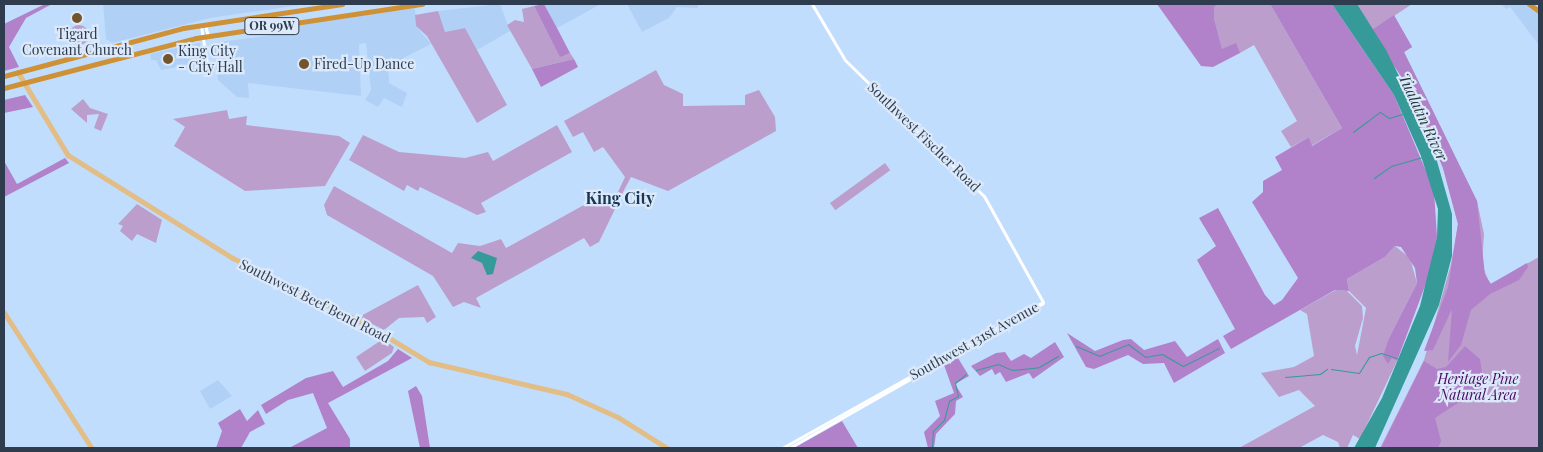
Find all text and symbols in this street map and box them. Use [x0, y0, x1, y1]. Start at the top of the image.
marker: Tigard Covenant Church [71, 12, 83, 24]
road number: OR 99W [243, 16, 301, 36]
place label: Tigard Covenant Church [22, 26, 132, 58]
place label: King City - City Hall [178, 43, 243, 75]
marker: King City - City Hall [162, 53, 174, 65]
place label: Fired-Up Dance [314, 56, 414, 72]
marker: Fired-Up Dance [298, 58, 310, 70]
water label: Tualatin River [1395, 70, 1451, 164]
street label: Southwest Fischer Road [864, 79, 984, 195]
district label: King City [585, 188, 655, 208]
street label: Southwest Beef Bend Road [237, 255, 393, 347]
street label: Southwest 131st Avenue [906, 298, 1042, 384]
park label: Heritage Pine Natural Area [1438, 371, 1518, 404]

